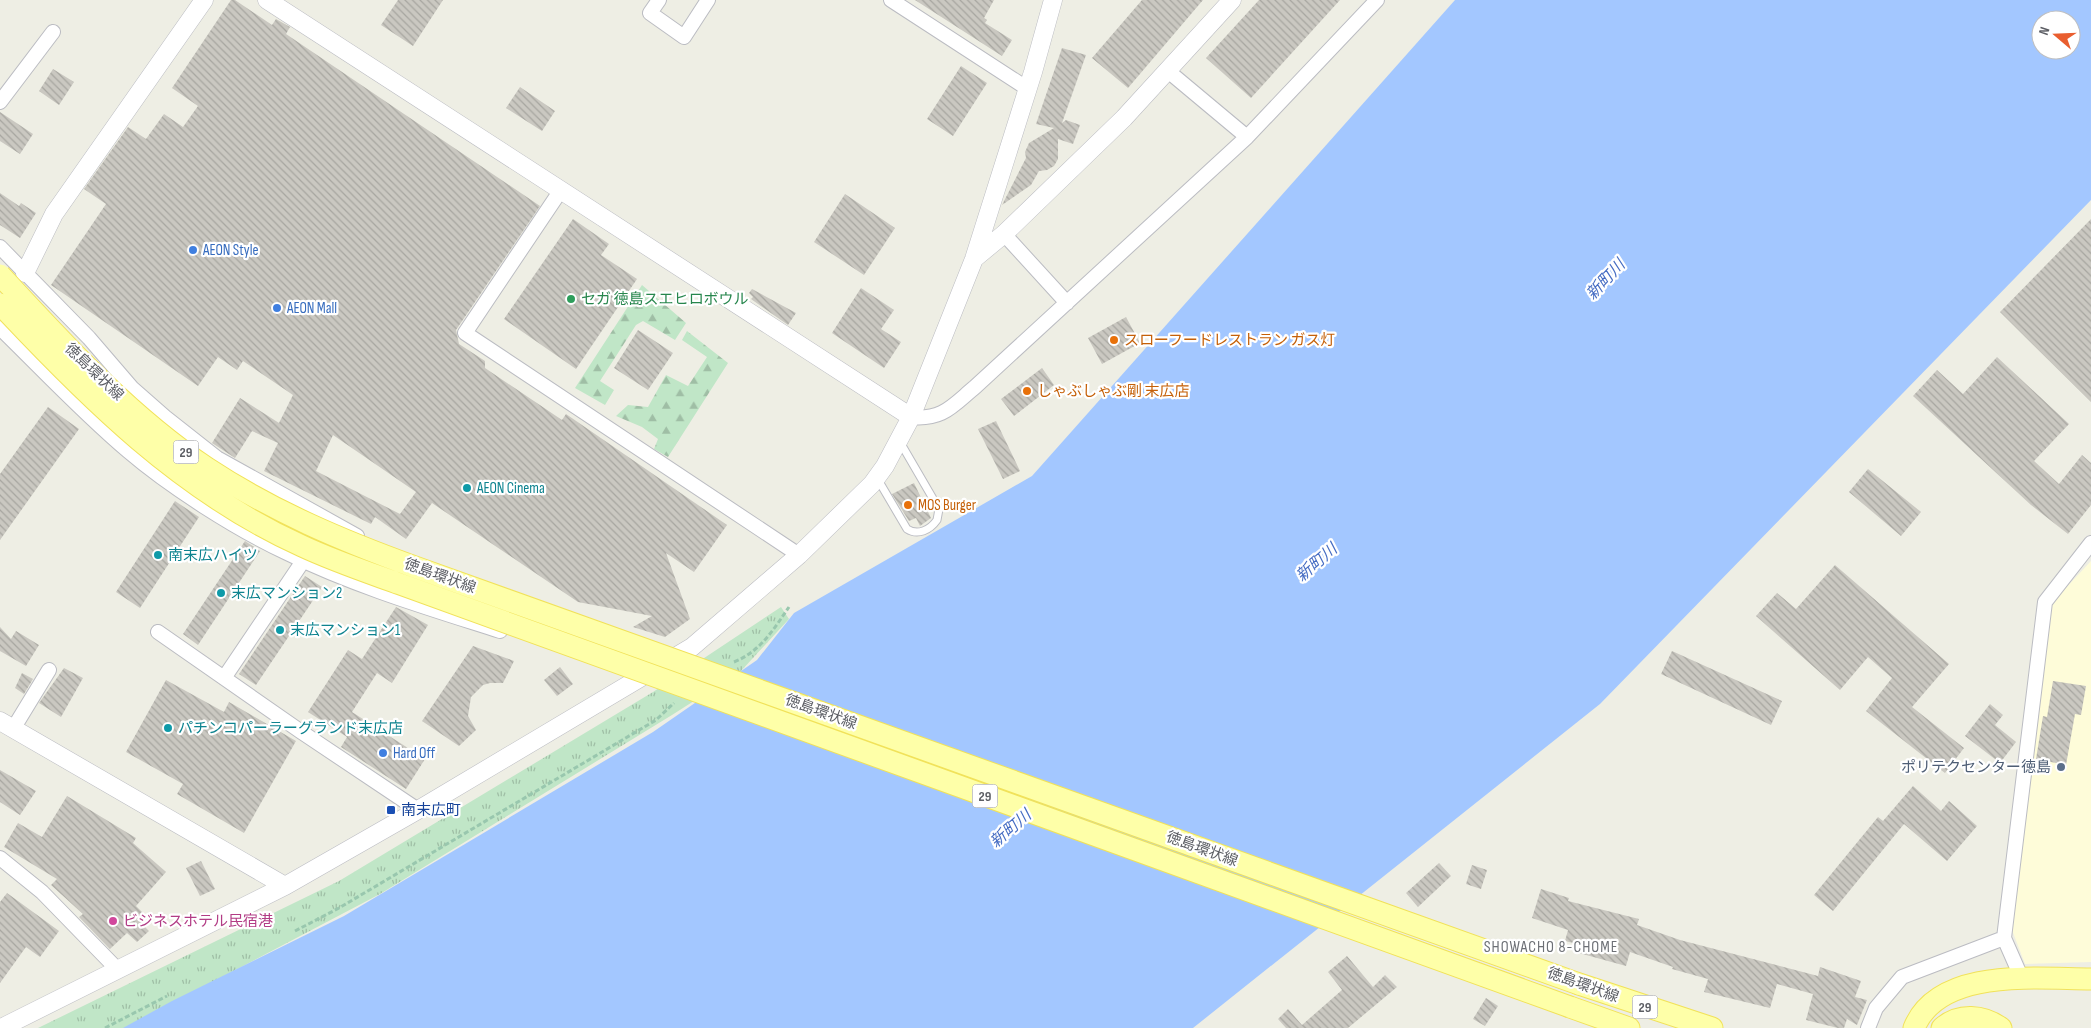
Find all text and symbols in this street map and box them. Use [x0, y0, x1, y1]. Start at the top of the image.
north arrow [2031, 10, 2081, 60]
text: N [2035, 25, 2053, 37]
place label: AEON Style [202, 241, 258, 260]
marker: AEON Style [187, 244, 199, 256]
water label: 新町川 [1583, 255, 1631, 304]
place label: セガ 徳島スエヒロボウル [581, 290, 748, 309]
marker: セガ 徳島スエヒロボウル [565, 293, 577, 305]
place label: AEON Mall [286, 299, 337, 318]
marker: AEON Mall [271, 302, 283, 314]
place label: スローフードレストラン ガス灯 [1124, 331, 1336, 350]
marker: スローフードレストラン ガス灯 [1108, 334, 1120, 346]
street label: 徳島環状線 [60, 339, 128, 405]
place label: しゃぶしゃぶ剛 末広店 [1037, 382, 1189, 401]
marker: しゃぶしゃぶ剛 末広店 [1021, 385, 1033, 397]
road number: 29 [174, 441, 198, 464]
place label: AEON Cinema [476, 479, 545, 498]
marker: AEON Cinema [461, 482, 473, 494]
place label: MOS Burger [918, 496, 977, 515]
marker: MOS Burger [902, 499, 914, 511]
water label: 新町川 [1293, 539, 1343, 586]
place label: 南末広ハイツ [168, 546, 258, 565]
marker: 南末広ハイツ [152, 549, 164, 561]
street label: 徳島環状線 [402, 554, 478, 598]
place label: 末広マンション2 [231, 584, 342, 603]
marker: 末広マンション2 [215, 587, 227, 599]
place label: 末広マンション1 [290, 621, 401, 640]
marker: 末広マンション1 [274, 624, 286, 636]
street label: 徳島環状線 [783, 690, 859, 734]
place label: パチンコパーラーグランド末広店 [178, 719, 403, 738]
marker: パチンコパーラーグランド末広店 [162, 722, 174, 734]
place label: Hard Off [393, 744, 435, 763]
marker: Hard Off [377, 747, 389, 759]
place label: ポリテクセンター徳島 [1901, 758, 2051, 777]
marker: ポリテクセンター徳島 [2055, 761, 2067, 773]
road number: 29 [972, 784, 998, 808]
place label: 南末広町 [401, 801, 461, 820]
marker: 南末広町 [385, 804, 397, 816]
water label: 新町川 [987, 805, 1037, 852]
street label: 徳島環状線 [1164, 827, 1240, 871]
place label: ビジネスホテル民宿港 [123, 912, 273, 931]
marker: ビジネスホテル民宿港 [107, 915, 119, 927]
district label: SHOWACHO 8-CHOME [1484, 938, 1618, 957]
street label: 徳島環状線 [1545, 963, 1621, 1007]
road number: 29 [1632, 996, 1658, 1019]

